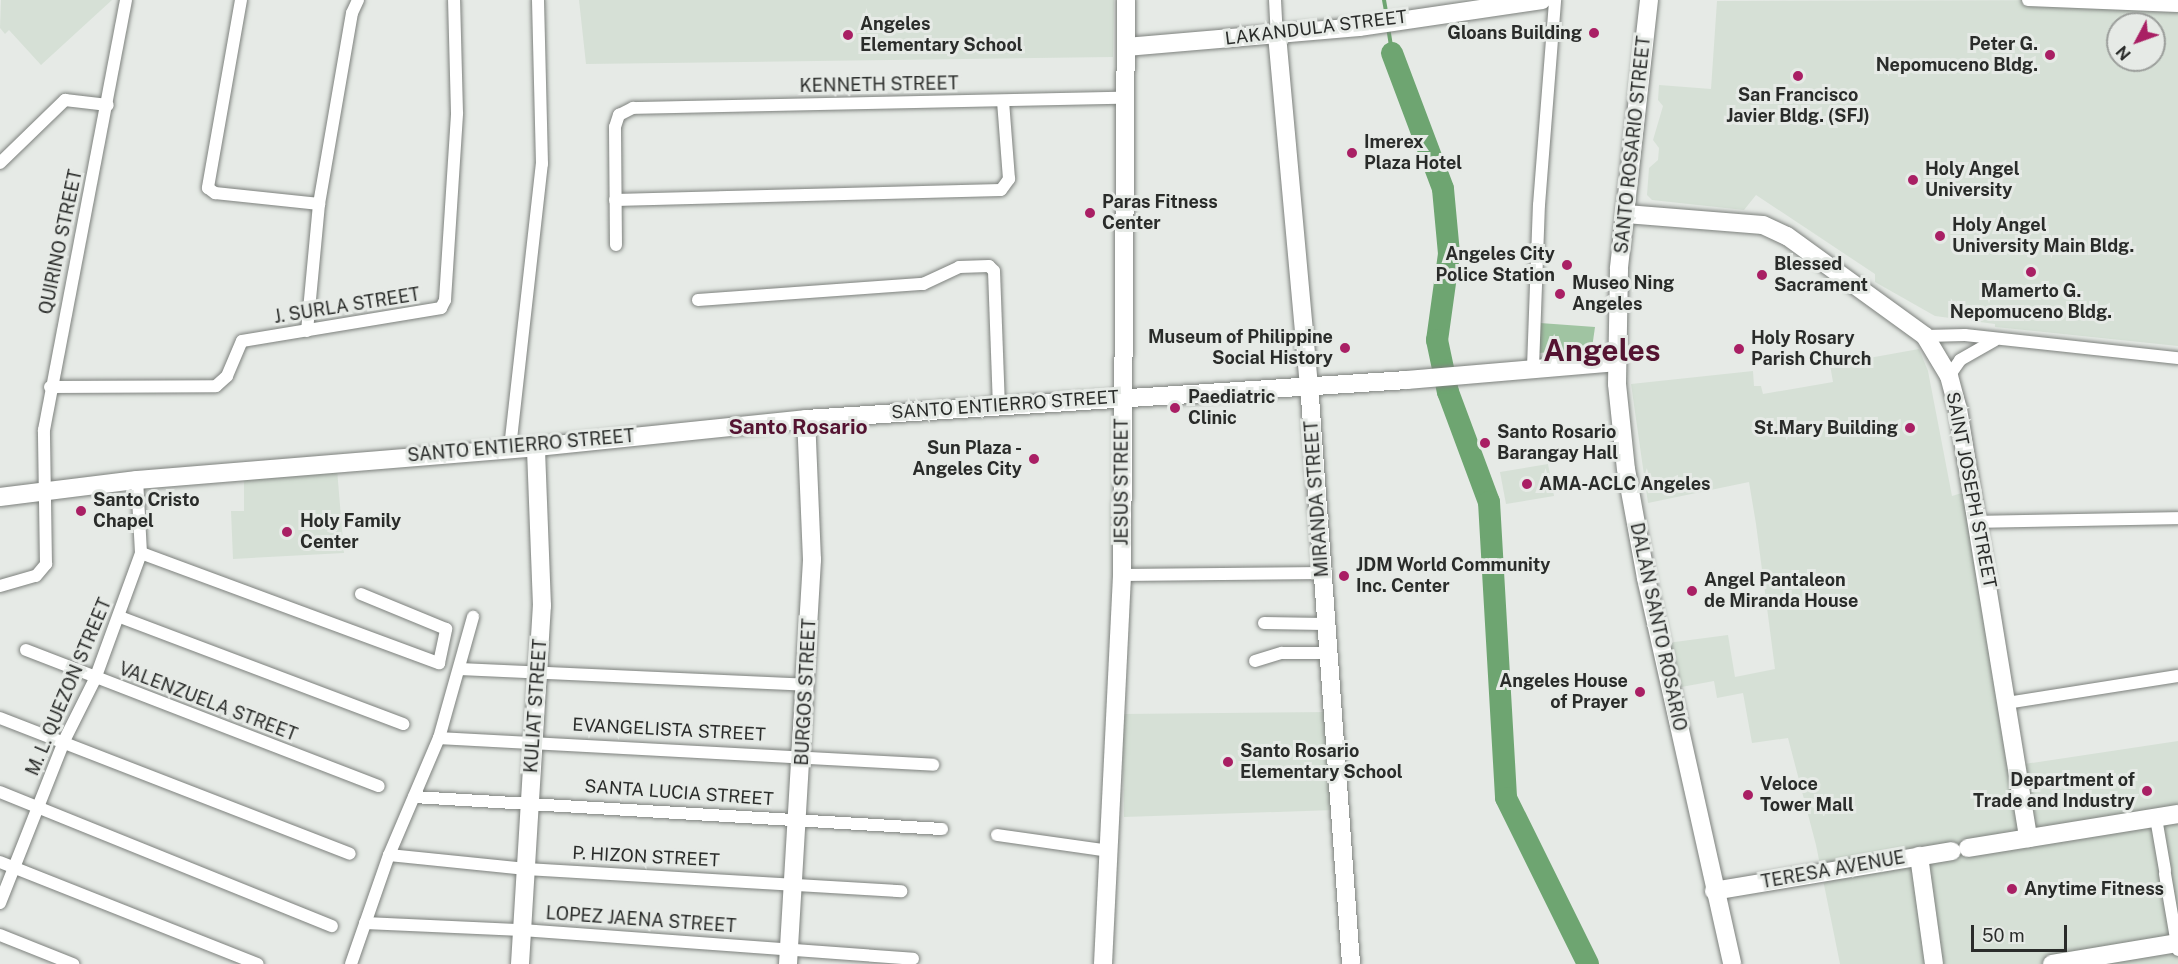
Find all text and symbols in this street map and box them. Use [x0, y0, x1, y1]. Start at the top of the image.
street label: LAKANDULA STREET [1224, 6, 1408, 50]
north arrow [2106, 12, 2166, 72]
place label: Angeles Elementary School [860, 14, 1023, 57]
place label: Gloans Building [1447, 22, 1582, 44]
marker: Gloans Building [1587, 26, 1601, 40]
marker: Angeles Elementary School [841, 28, 855, 42]
place label: Peter G. Nepomuceno Bldg. [1876, 34, 2038, 76]
street label: SANTO ROSARIO STREET [1611, 35, 1655, 255]
text: N [2112, 42, 2135, 64]
marker: Peter G. Nepomuceno Bldg. [2043, 48, 2057, 62]
marker: San Francisco Javier Bldg. (SFJ) [1791, 69, 1805, 83]
street label: KENNETH STREET [799, 73, 959, 97]
place label: San Francisco Javier Bldg. (SFJ) [1726, 85, 1870, 128]
place label: Imerex Plaza Hotel [1364, 132, 1462, 174]
marker: Imerex Plaza Hotel [1345, 146, 1359, 160]
place label: Holy Angel University [1925, 159, 2020, 201]
street label: QUIRINO STREET [35, 168, 87, 316]
marker: Holy Angel University [1906, 173, 1920, 187]
place label: Paras Fitness Center [1102, 192, 1218, 234]
marker: Paras Fitness Center [1083, 206, 1097, 220]
place label: Holy Angel University Main Bldg. [1952, 215, 2134, 258]
marker: Holy Angel University Main Bldg. [1933, 229, 1947, 243]
place label: Angeles City Police Station [1435, 244, 1555, 286]
place label: Blessed Sacrament [1774, 254, 1868, 296]
marker: Angeles City Police Station [1560, 258, 1574, 272]
marker: Mamerto G. Nepomuceno Bldg. [2024, 265, 2038, 279]
marker: Blessed Sacrament [1755, 268, 1769, 282]
place label: Museo Ning Angeles [1572, 273, 1674, 316]
place label: Mamerto G. Nepomuceno Bldg. [1950, 281, 2112, 324]
street label: J. SURLA STREET [272, 284, 422, 328]
marker: Museo Ning Angeles [1553, 287, 1567, 301]
place label: Museum of Philippine Social History [1148, 327, 1333, 370]
place label: Holy Rosary Parish Church [1751, 328, 1871, 370]
district label: Angeles [1543, 332, 1661, 368]
marker: Museum of Philippine Social History [1338, 341, 1352, 355]
marker: Holy Rosary Parish Church [1732, 342, 1746, 356]
street label: SANTO ENTIERRO STREET [891, 386, 1119, 424]
place label: Paediatric Clinic [1188, 387, 1275, 430]
street label: SAINT JOSEPH STREET [1941, 390, 2001, 590]
marker: Paediatric Clinic [1166, 399, 1184, 417]
district label: Santo Rosario [728, 414, 868, 440]
place label: St.Mary Building [1754, 417, 1898, 439]
street label: JESUS STREET [1111, 418, 1133, 546]
street label: MIRANDA STREET [1301, 420, 1333, 578]
marker: St.Mary Building [1903, 421, 1917, 435]
place label: Santo Rosario Barangay Hall [1497, 422, 1618, 464]
street label: SANTO ENTIERRO STREET [406, 425, 636, 467]
marker: Santo Rosario Barangay Hall [1478, 436, 1492, 450]
place label: Sun Plaza - Angeles City [912, 438, 1022, 480]
marker: Sun Plaza - Angeles City [1027, 452, 1041, 466]
place label: AMA-ACLC Angeles [1539, 473, 1711, 495]
marker: AMA-ACLC Angeles [1520, 477, 1534, 491]
place label: Santo Cristo Chapel [93, 490, 200, 532]
marker: Santo Cristo Chapel [74, 504, 88, 518]
place label: Holy Family Center [300, 511, 401, 554]
street label: DALAN SANTO ROSARIO [1625, 521, 1691, 733]
marker: Holy Family Center [278, 523, 296, 541]
place label: JDM World Community Inc. Center [1356, 555, 1551, 598]
marker: JDM World Community Inc. Center [1337, 569, 1351, 583]
place label: Angel Pantaleon de Miranda House [1704, 570, 1859, 612]
marker: Angel Pantaleon de Miranda House [1685, 584, 1699, 598]
street label: M. L. QUEZON STREET [22, 595, 116, 779]
street label: BURGOS STREET [791, 618, 821, 766]
street label: KULIAT STREET [521, 638, 551, 774]
street label: VALENZUELA STREET [116, 658, 300, 746]
place label: Angeles House of Prayer [1499, 671, 1628, 714]
marker: Angeles House of Prayer [1633, 685, 1647, 699]
street label: EVANGELISTA STREET [572, 714, 766, 746]
place label: Santo Rosario Elementary School [1240, 741, 1403, 783]
marker: Santo Rosario Elementary School [1221, 755, 1235, 769]
place label: Department of Trade and Industry [1973, 770, 2135, 812]
place label: Veloce Tower Mall [1760, 774, 1854, 816]
street label: SANTA LUCIA STREET [584, 776, 774, 810]
marker: Department of Trade and Industry [2140, 784, 2154, 798]
marker: Veloce Tower Mall [1741, 788, 1755, 802]
street label: P. HIZON STREET [572, 842, 720, 872]
street label: TERESA AVENUE [1759, 847, 1907, 893]
place label: Anytime Fitness [2024, 878, 2164, 900]
marker: Anytime Fitness [2005, 882, 2019, 896]
street label: LOPEZ JAENA STREET [545, 903, 737, 937]
scale bar [1974, 913, 2070, 951]
text: 50 m [1982, 925, 2025, 946]

